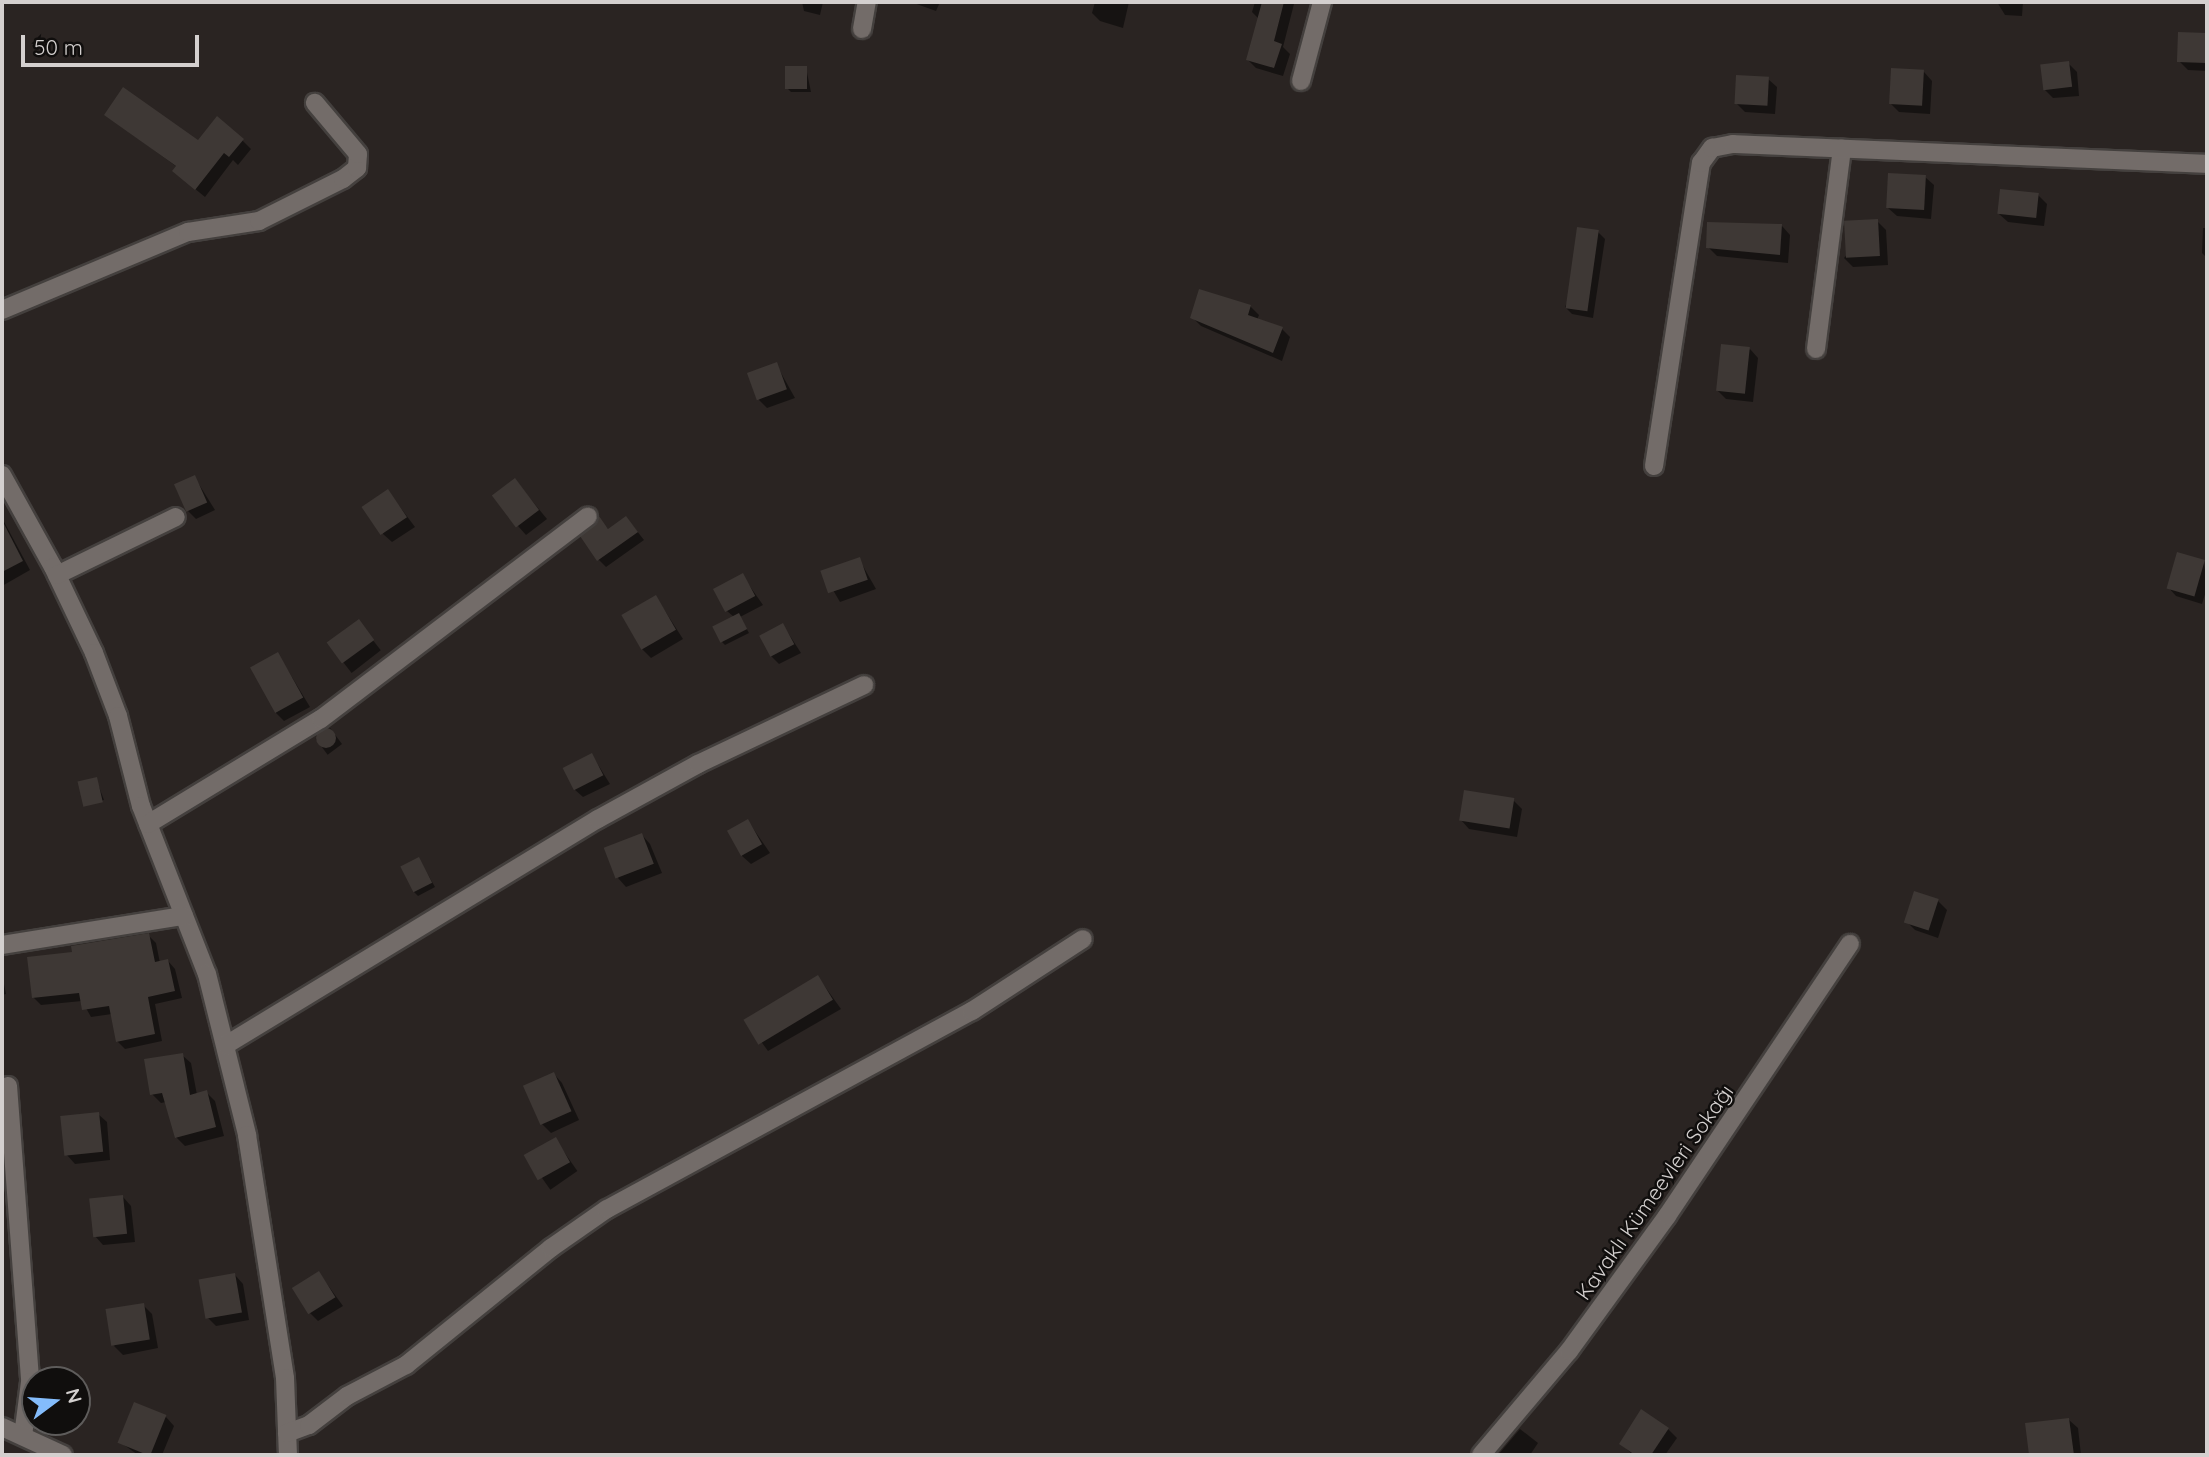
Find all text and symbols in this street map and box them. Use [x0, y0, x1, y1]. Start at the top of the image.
scale bar [24, 21, 203, 65]
text: 50 m [34, 34, 83, 60]
street label: Kavaklı Kümeevleri Sokağı [1570, 1079, 1738, 1305]
north arrow [21, 1366, 91, 1436]
text: N [61, 1386, 88, 1406]

